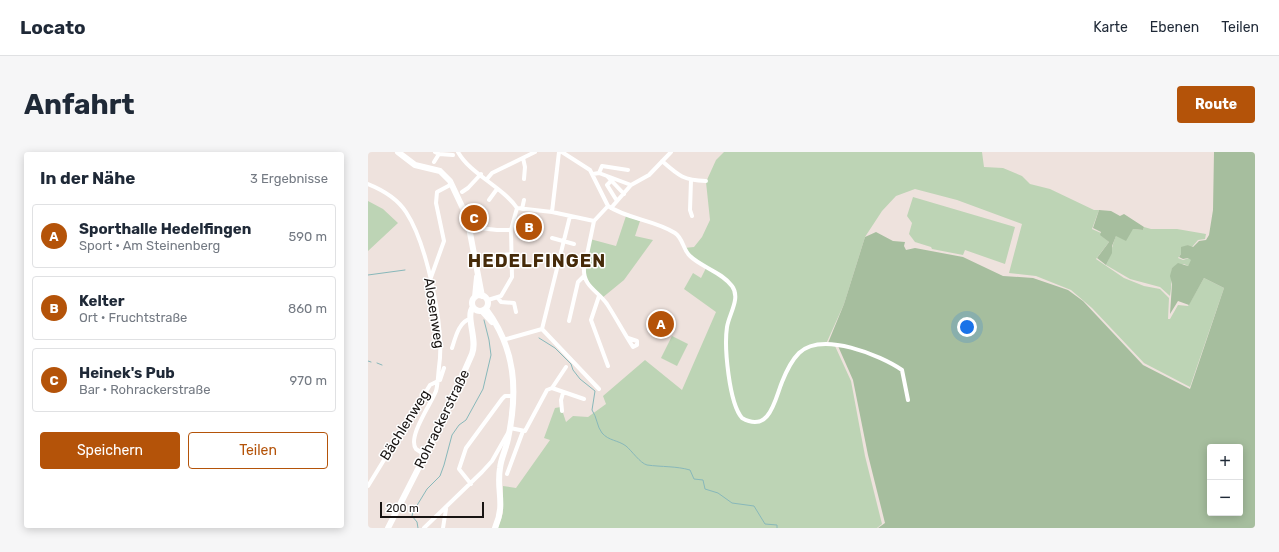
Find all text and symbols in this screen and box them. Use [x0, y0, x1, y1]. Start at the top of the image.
text: Locato [20, 16, 86, 39]
text: Karte [1093, 19, 1128, 36]
text: Ebenen [1150, 19, 1199, 36]
text: Teilen [1221, 19, 1259, 36]
button: Route [1177, 86, 1255, 123]
text: Anfahrt [24, 88, 135, 121]
text: In der Nähe [40, 168, 135, 188]
text: 3 Ergebnisse [250, 171, 328, 186]
pin: C [461, 203, 487, 233]
pin: B [516, 212, 542, 242]
text: Sporthalle Hedelfingen [79, 220, 251, 238]
text: A [49, 229, 59, 244]
text: 590 m [289, 229, 327, 244]
text: Sport · Am Steinenberg [79, 238, 220, 253]
district label: HEDELFINGEN [468, 250, 606, 272]
street label: Alosenweg [420, 276, 448, 350]
text: Kelter [79, 292, 124, 310]
text: B [49, 301, 59, 316]
text: 860 m [288, 301, 327, 316]
pin: A [648, 309, 674, 339]
text: Ort · Fruchtstraße [79, 310, 187, 325]
your location [957, 317, 977, 337]
text: Heinek's Pub [79, 364, 175, 382]
street label: Rohrackerstraße [411, 367, 473, 471]
text: C [49, 373, 59, 388]
text: 970 m [290, 373, 327, 388]
text: Bar · Rohrackerstraße [79, 382, 210, 397]
street label: Bächlenweg [377, 386, 433, 464]
button: Speichern [40, 432, 180, 469]
button: Teilen [188, 432, 328, 469]
map controls [1207, 444, 1243, 516]
button: + [1207, 444, 1243, 480]
button: − [1207, 480, 1243, 516]
scale bar [380, 500, 484, 519]
text: 200 m [386, 502, 419, 515]

